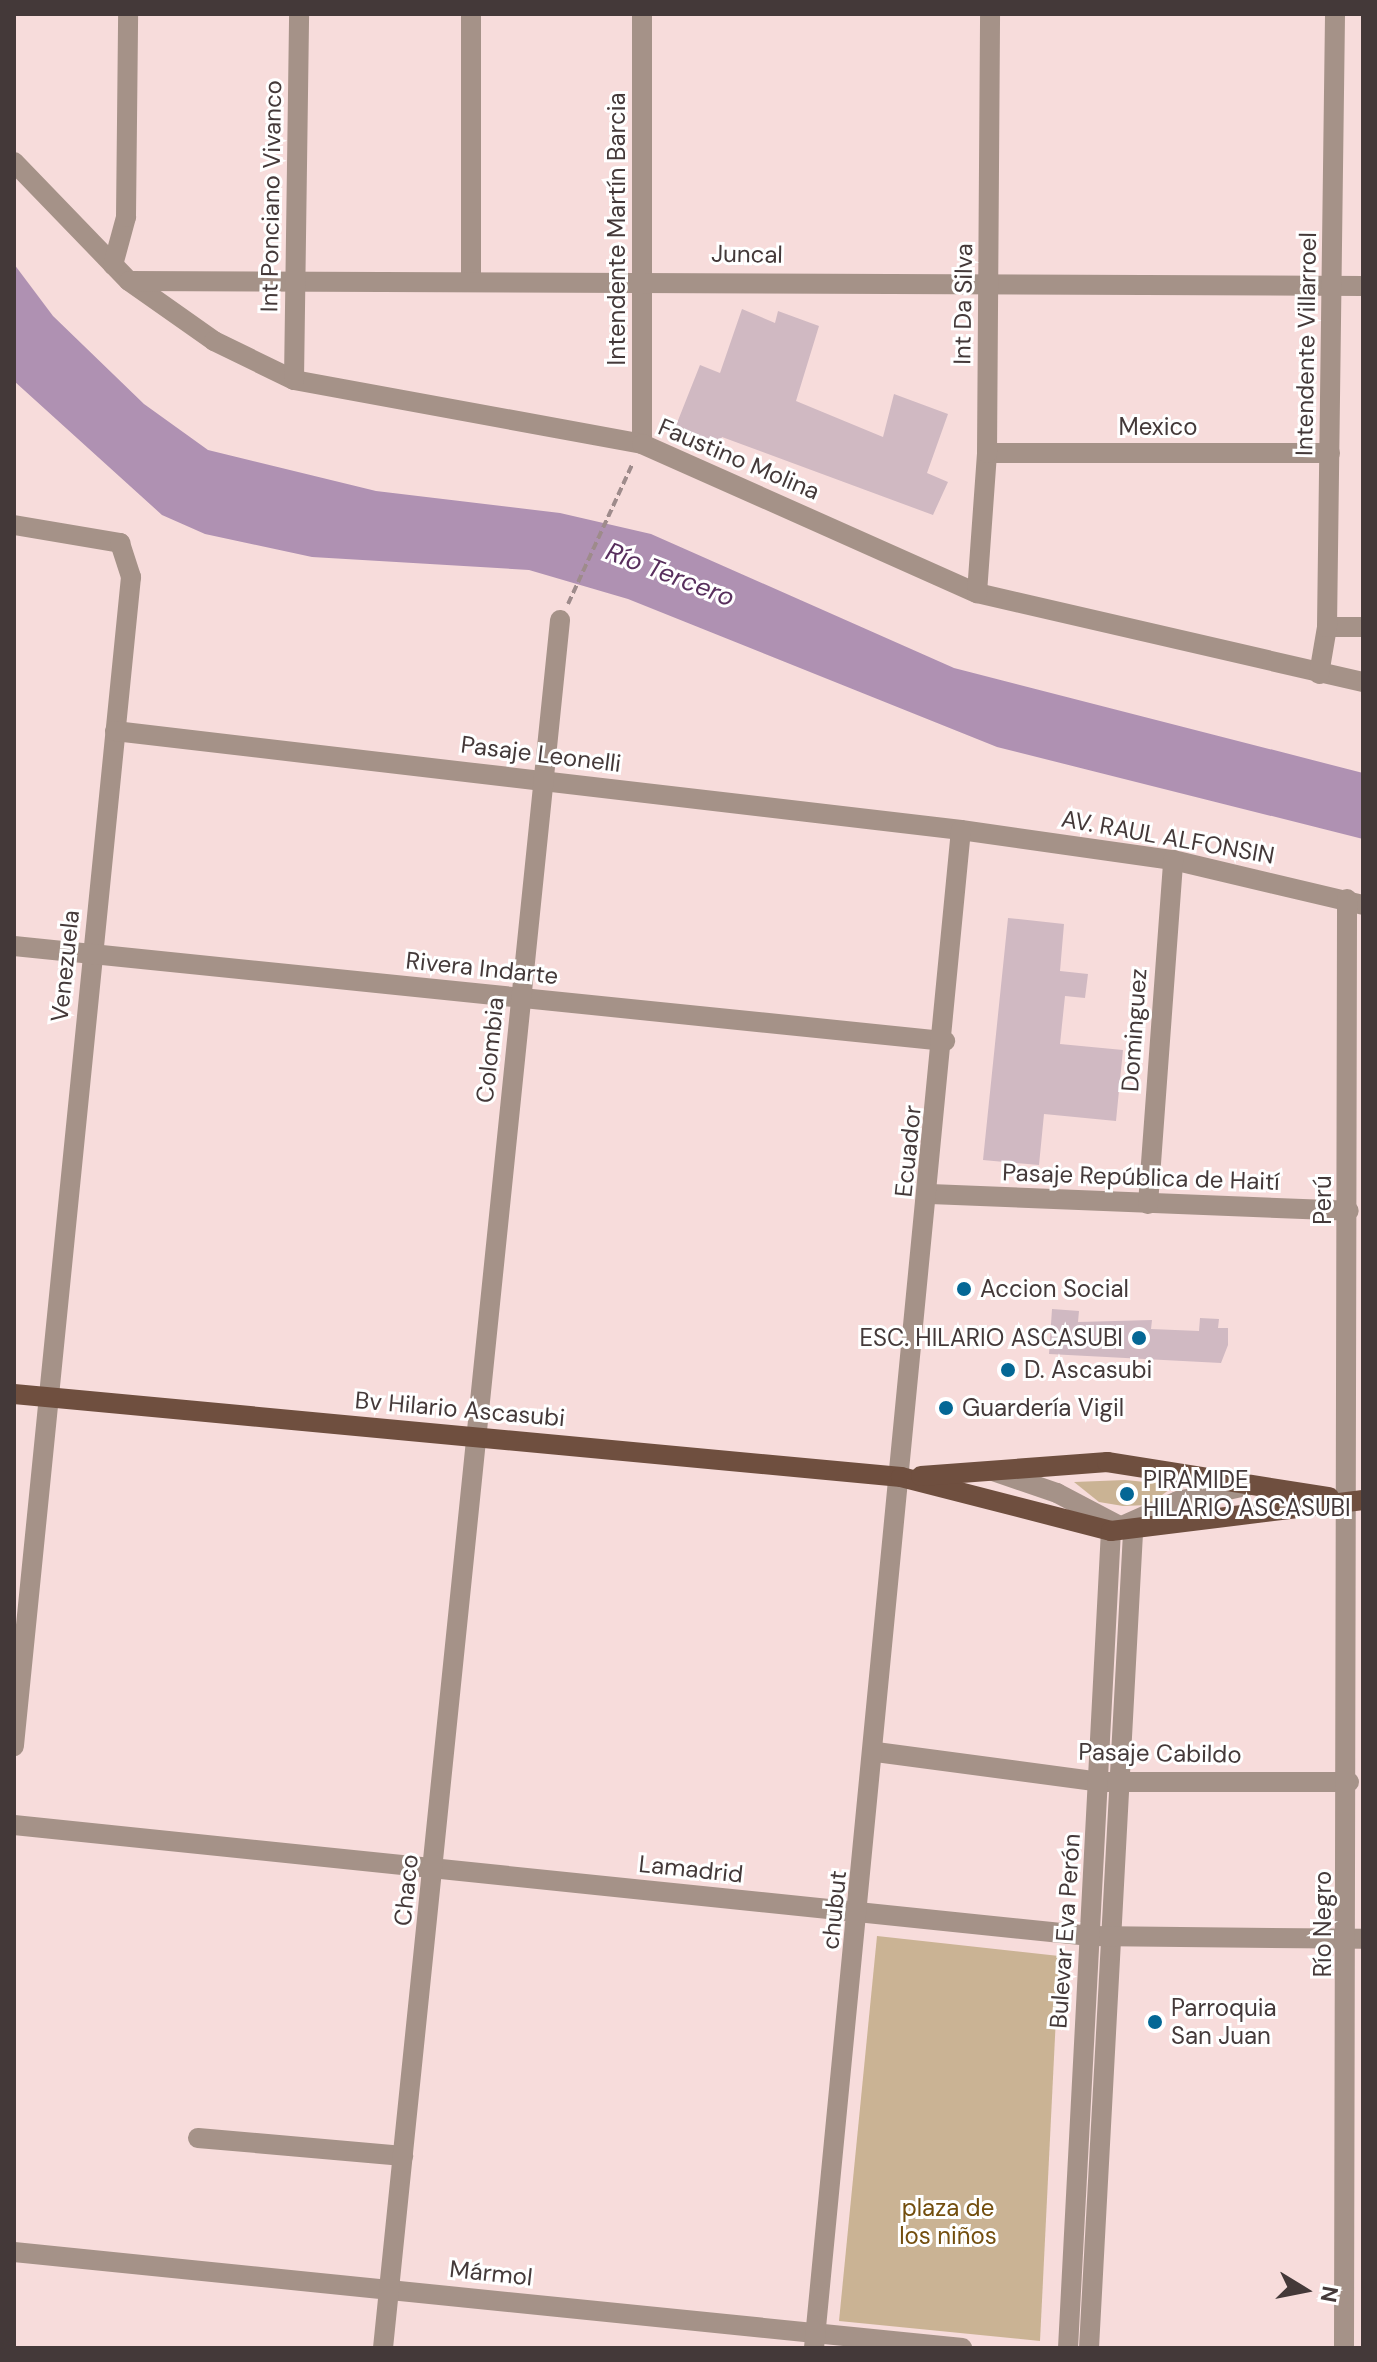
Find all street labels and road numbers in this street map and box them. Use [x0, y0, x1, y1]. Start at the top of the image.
street label: Int Ponciano Vivanco [255, 80, 287, 312]
street label: Intendente Martín Barcia [603, 93, 631, 365]
street label: Intendente Villarroel [1290, 232, 1322, 456]
street label: Juncal [711, 239, 783, 269]
street label: Int Da Silva [948, 243, 978, 365]
street label: Faustino Molina [654, 412, 824, 506]
street label: Mexico [1119, 413, 1197, 441]
street label: Pasaje Leonelli [459, 730, 623, 778]
street label: AV. RAUL ALFONSIN [1059, 804, 1277, 870]
street label: Venezuela [45, 909, 85, 1023]
street label: Rivera Indarte [404, 946, 560, 990]
street label: Dominguez [1115, 967, 1153, 1093]
street label: Colombia [470, 996, 510, 1104]
street label: Ecuador [889, 1104, 927, 1198]
street label: Pasaje República de Haití [1002, 1158, 1280, 1196]
street label: Perú [1309, 1175, 1337, 1225]
street label: Bv Hilario Ascasubi [354, 1385, 566, 1433]
street label: Pasaje Cabildo [1078, 1737, 1242, 1769]
street label: Bulevar Eva Perón [1044, 1833, 1086, 2029]
street label: Lamadrid [637, 1849, 745, 1889]
street label: Chaco [388, 1853, 424, 1927]
street label: chubut [816, 1869, 852, 1951]
street label: Río Negro [1309, 1871, 1337, 1977]
street label: Mármol [448, 2254, 534, 2292]

